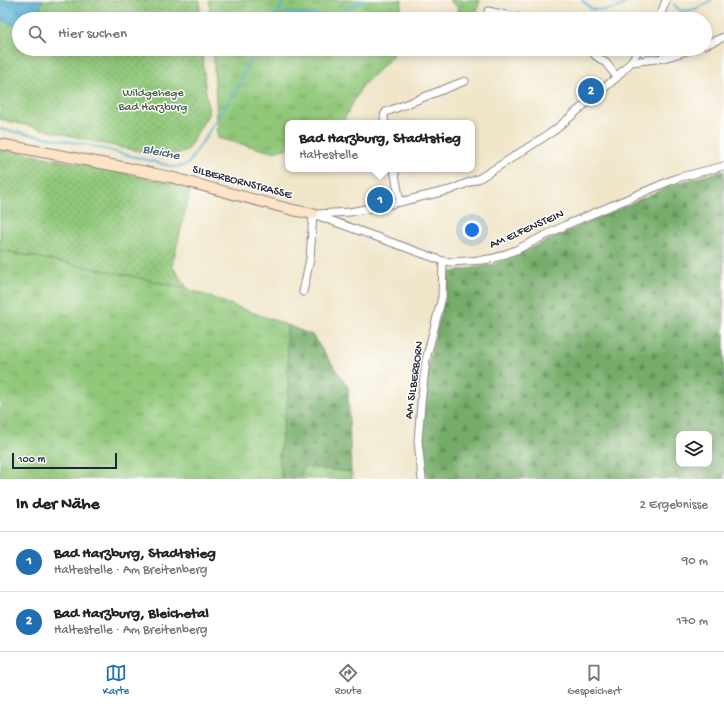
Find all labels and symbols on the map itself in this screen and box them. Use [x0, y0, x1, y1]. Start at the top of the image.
pin: 2 [578, 76, 604, 106]
park label: Wildgehege Bad Harzburg [118, 87, 188, 115]
water label: Bleiche [141, 142, 182, 164]
street label: SILBERBORNSTRASSE [191, 163, 294, 203]
pin: 1 [367, 185, 393, 215]
street label: AM ELFENSTEIN [488, 207, 567, 253]
your location [462, 220, 482, 240]
street label: AM SILBERBORN [403, 340, 427, 420]
scale bar [12, 451, 117, 470]

